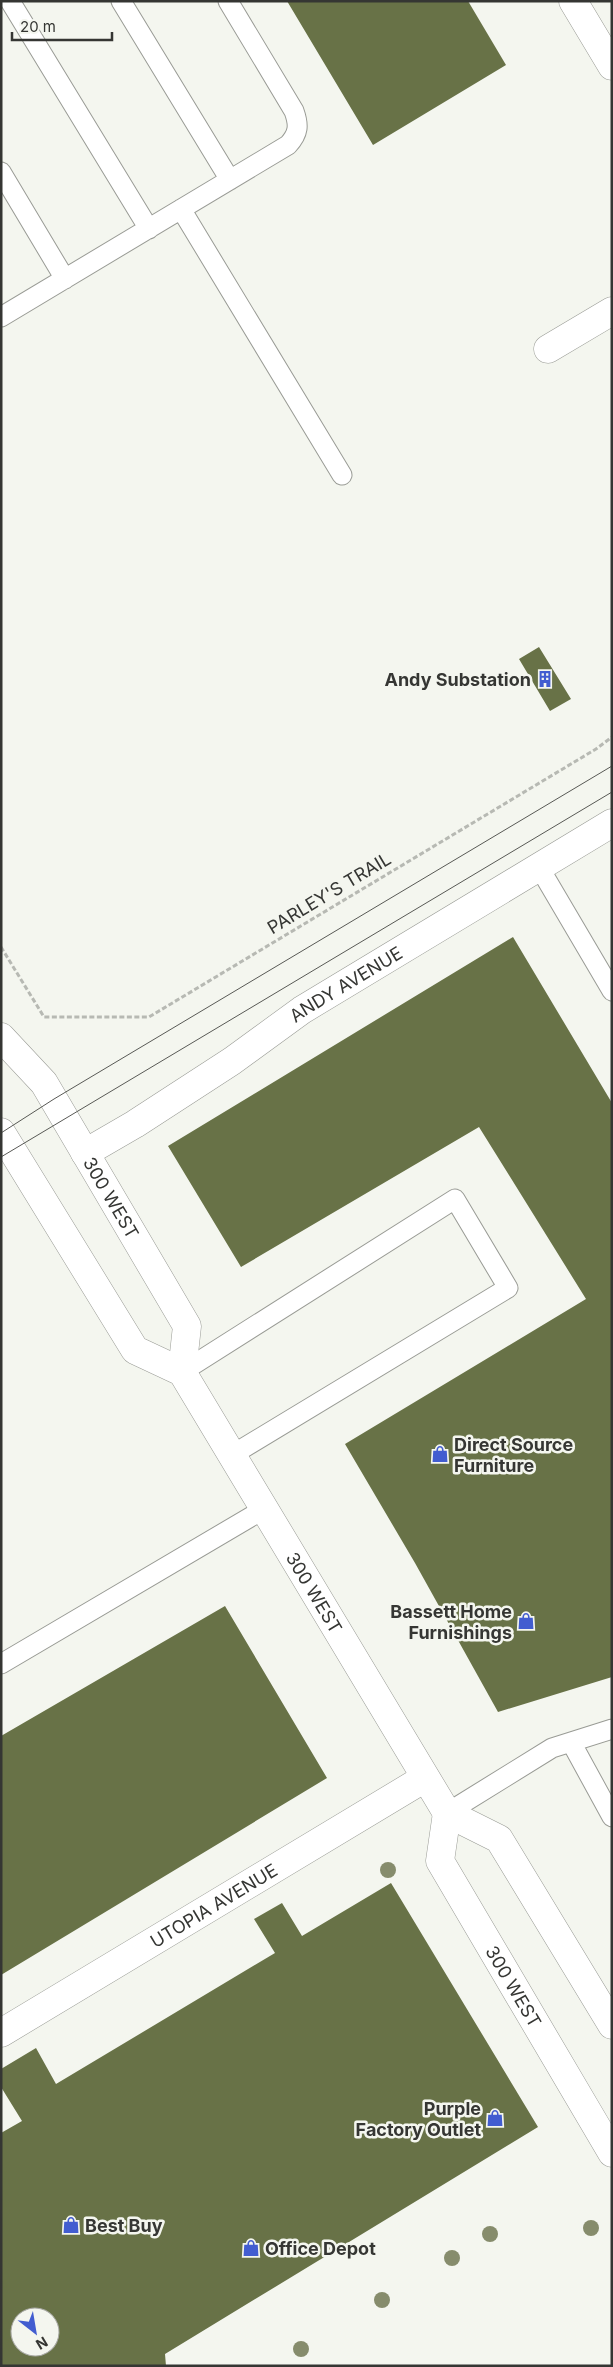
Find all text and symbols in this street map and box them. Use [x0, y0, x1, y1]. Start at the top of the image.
scale bar [12, 10, 112, 42]
text: 20 m [20, 17, 56, 36]
place label: Andy Substation [384, 669, 531, 690]
building icon: Andy Substation [535, 669, 555, 689]
street label: PARLEY'S TRAIL [264, 848, 394, 938]
street label: ANDY AVENUE [285, 942, 406, 1026]
street label: 300 WEST [79, 1153, 144, 1242]
place label: Direct Source Furniture [454, 1434, 573, 1476]
shop icon: Direct Source Furniture [430, 1444, 450, 1464]
street label: 300 WEST [282, 1548, 347, 1637]
place label: Bassett Home Furnishings [390, 1601, 512, 1643]
shop icon: Bassett Home Furnishings [516, 1611, 536, 1631]
street label: UTOPIA AVENUE [146, 1859, 281, 1951]
street label: 300 WEST [482, 1942, 546, 2031]
place label: Purple Factory Outlet [356, 2098, 481, 2140]
shop icon: Purple Factory Outlet [485, 2108, 505, 2128]
shop icon: Best Buy [61, 2215, 81, 2235]
place label: Best Buy [85, 2215, 163, 2236]
shop icon: Office Depot [241, 2238, 261, 2258]
place label: Office Depot [265, 2238, 376, 2259]
north arrow [10, 2307, 60, 2357]
text: N [33, 2334, 51, 2354]

